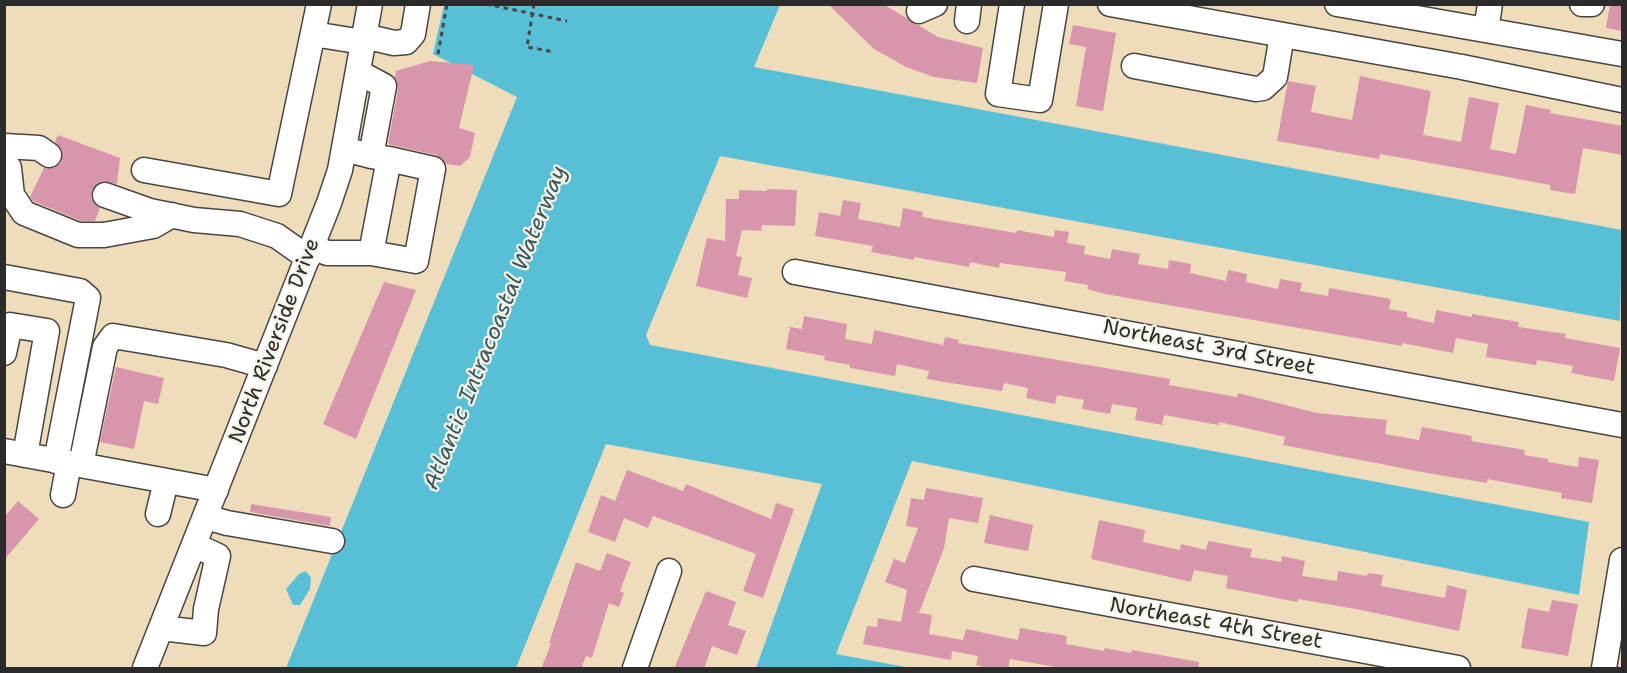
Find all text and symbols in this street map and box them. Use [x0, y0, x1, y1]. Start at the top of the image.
water label: Atlantic Intracoastal Waterway [419, 162, 573, 494]
street label: North Riverside Drive [224, 235, 326, 447]
street label: Northeast 3rd Street [1101, 315, 1317, 381]
street label: Northeast 4th Street [1108, 593, 1324, 655]

